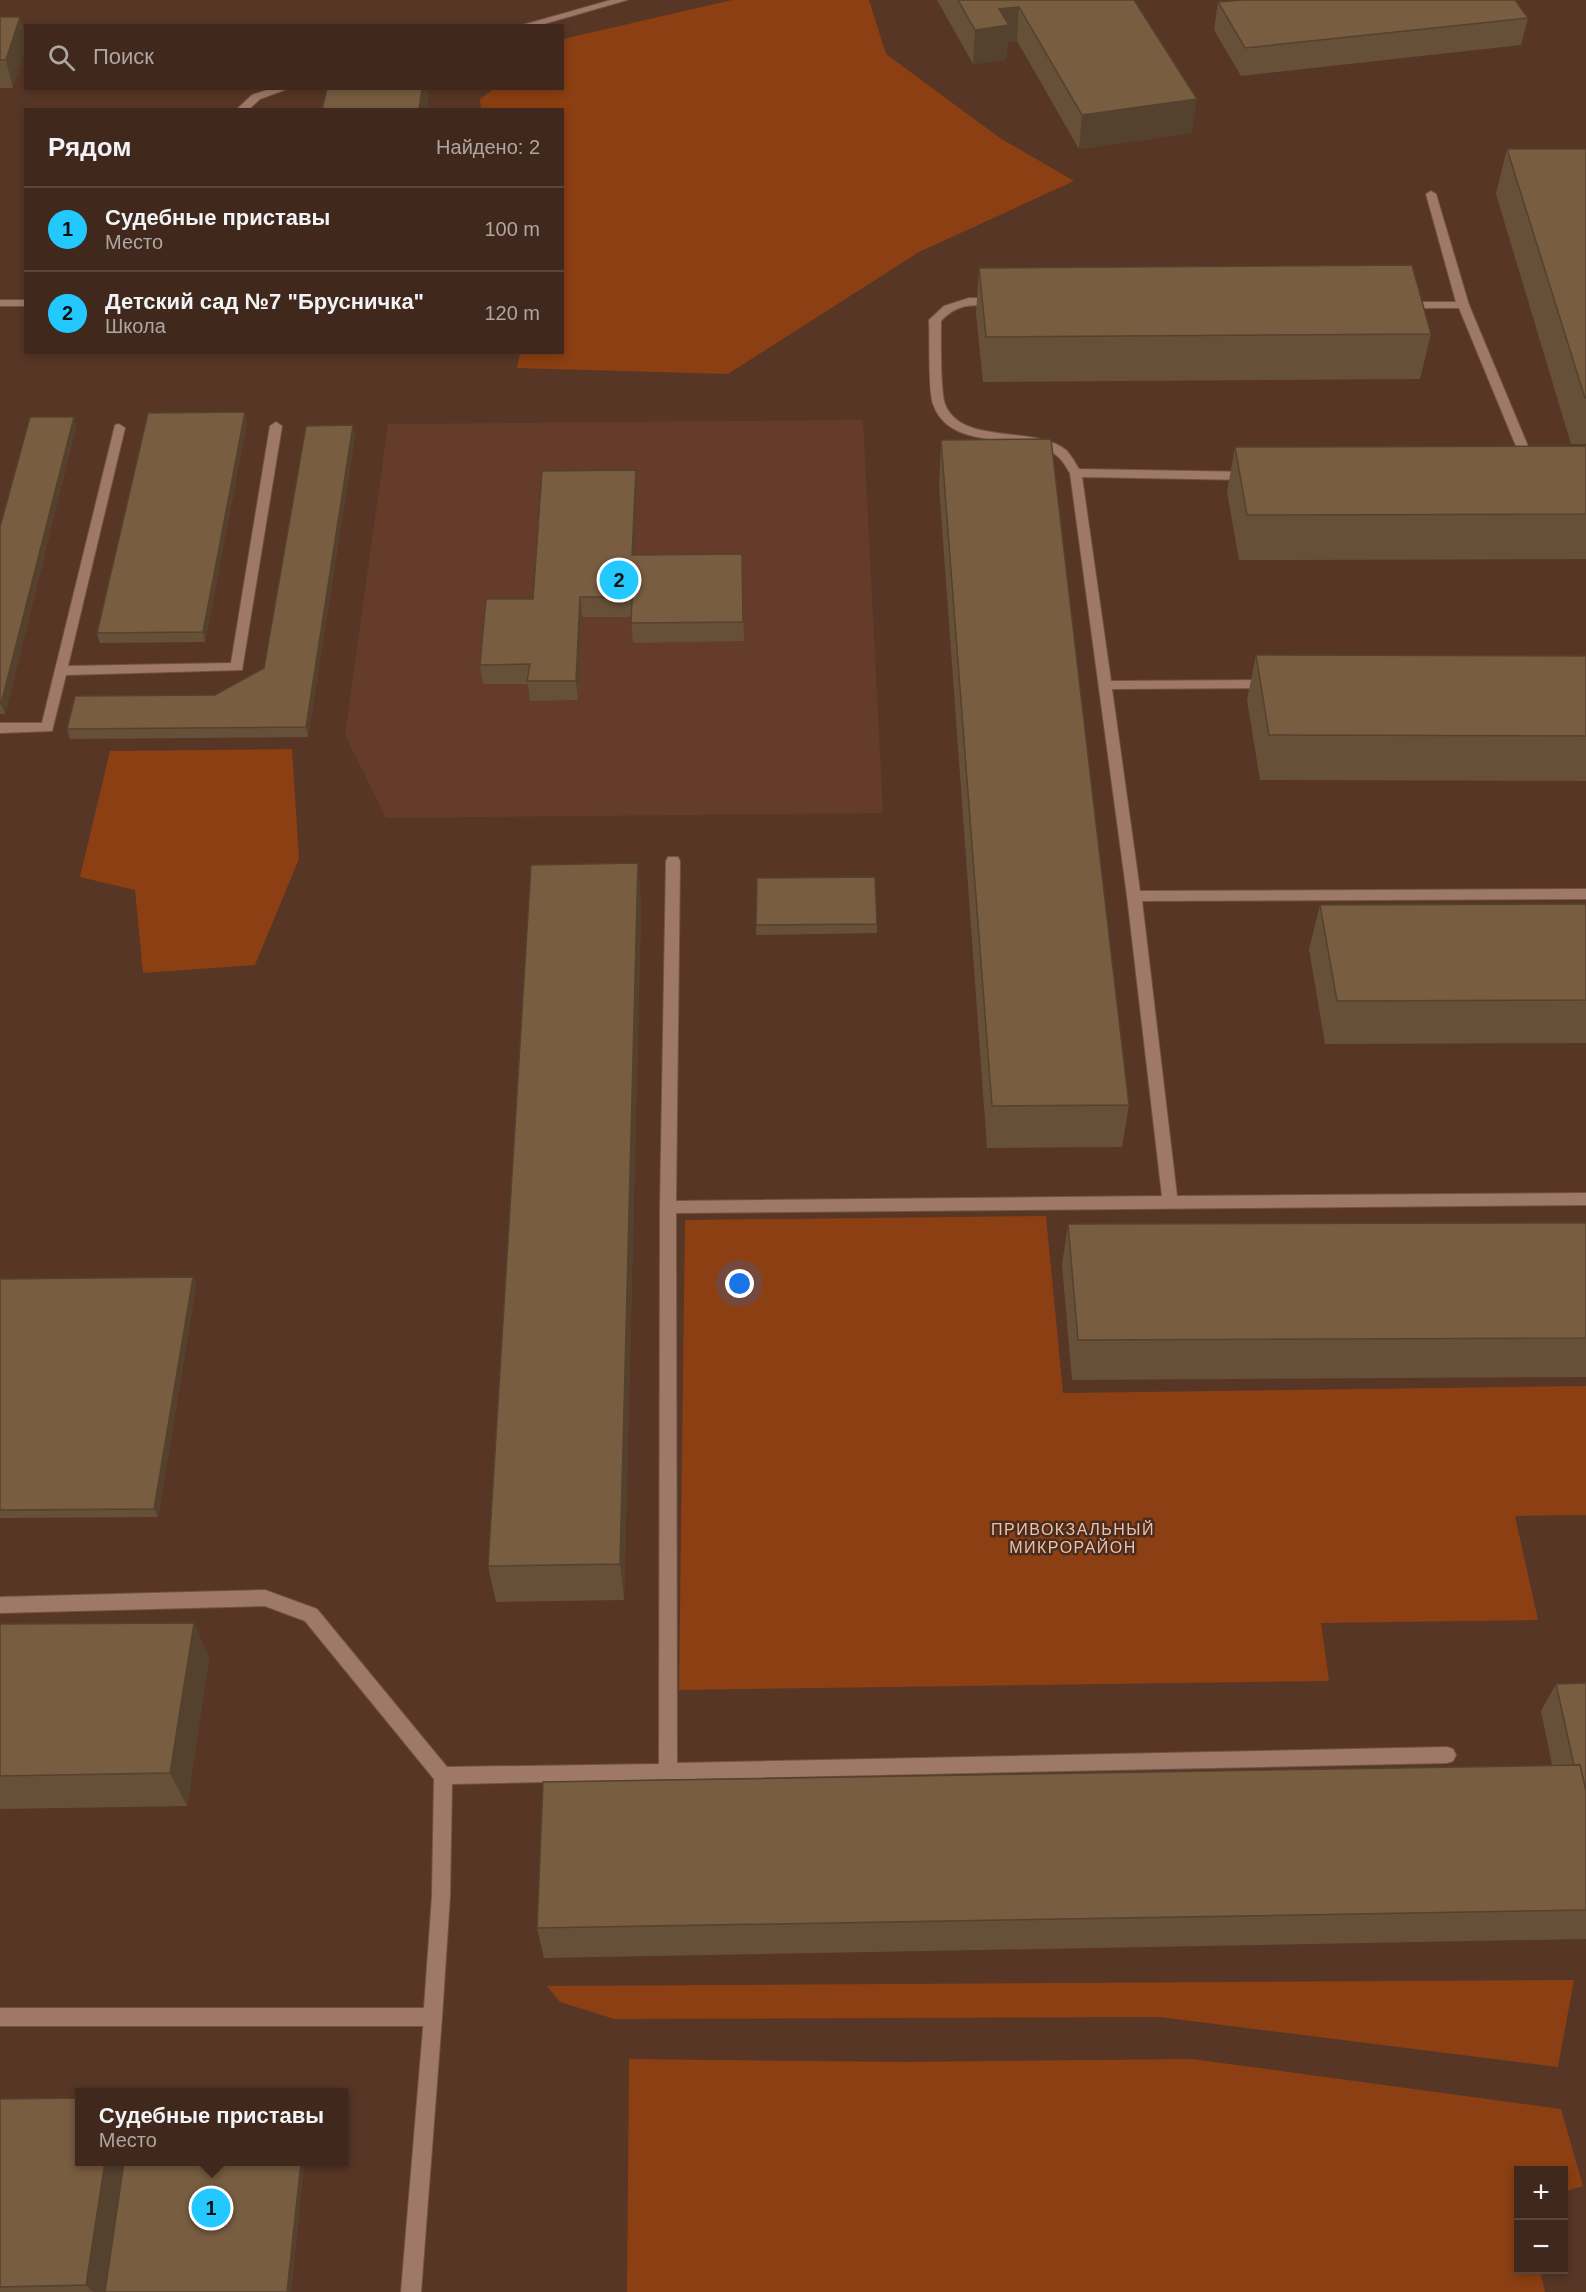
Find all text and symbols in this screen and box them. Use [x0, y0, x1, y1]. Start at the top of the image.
search box [24, 24, 564, 90]
icon: search [45, 41, 78, 74]
text: Поиск [93, 44, 154, 69]
text: Рядом [48, 132, 131, 162]
text: Найдено: 2 [436, 136, 540, 158]
text: Судебные приставы [105, 205, 330, 230]
text: 1 [62, 218, 73, 240]
text: 100 m [484, 218, 540, 240]
text: Место [105, 231, 163, 253]
text: Детский сад №7 "Брусничка" [105, 289, 424, 314]
text: 2 [62, 302, 73, 324]
text: 120 m [484, 302, 540, 324]
text: Школа [105, 315, 166, 337]
pin: 2 [600, 558, 638, 602]
your location [725, 1269, 754, 1298]
district label: ПРИВОКЗАЛЬНЫЙ МИКРОРАЙОН [991, 1520, 1155, 1556]
popup [75, 2088, 348, 2166]
text: Судебные приставы [99, 2103, 324, 2128]
text: Место [99, 2129, 157, 2151]
map controls [1514, 2166, 1568, 2274]
button: + [1514, 2166, 1568, 2220]
pin: 1 [192, 2186, 230, 2230]
button: − [1514, 2220, 1568, 2274]

